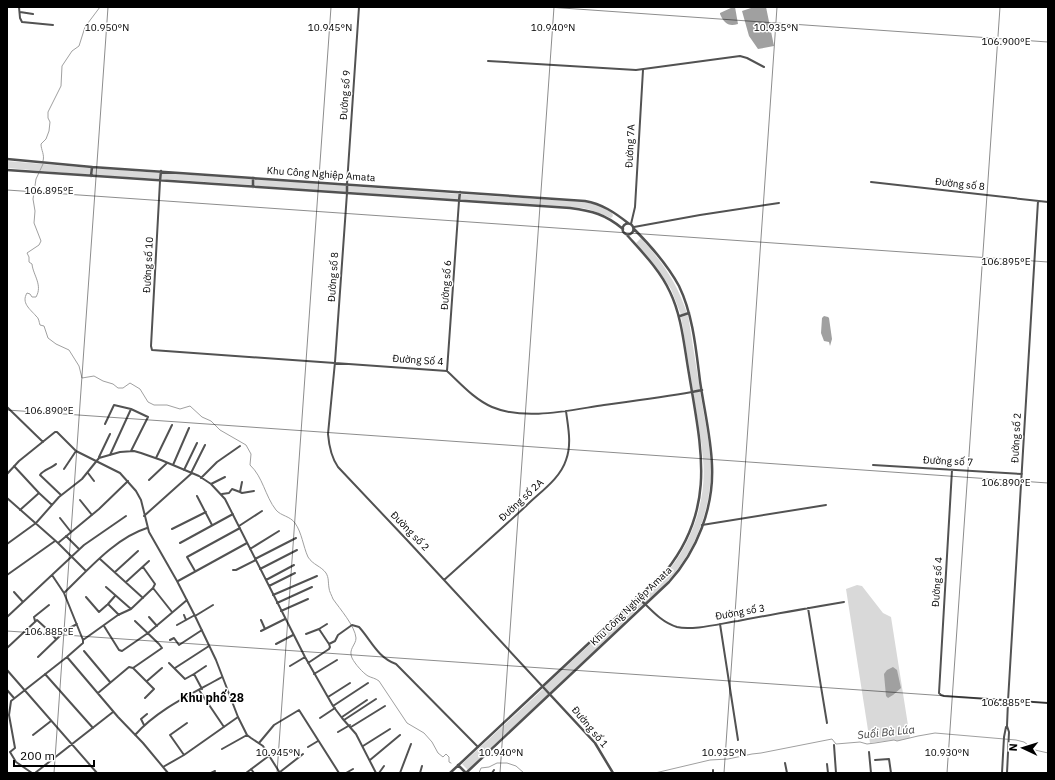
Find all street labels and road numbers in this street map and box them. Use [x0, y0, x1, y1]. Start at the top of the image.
street label: Đường số 9 [337, 70, 353, 120]
street label: Đường 7A [622, 123, 638, 168]
street label: Khu Công Nghiệp Amata [266, 164, 376, 184]
street label: Đường số 8 [934, 175, 986, 193]
street label: Đường số 10 [140, 237, 156, 293]
street label: Đường số 8 [325, 252, 341, 302]
street label: Đường số 6 [438, 260, 454, 310]
street label: Đường Số 4 [392, 352, 444, 368]
street label: Đường số 2 [1008, 413, 1024, 463]
street label: Đường số 7 [923, 453, 973, 469]
street label: Đường số 2A [496, 476, 547, 524]
street label: Đường số 2 [388, 508, 432, 554]
street label: Đường số 4 [929, 557, 945, 607]
street label: Khu Công Nghiệp Amata [587, 563, 675, 648]
street label: Đường số 3 [714, 601, 766, 623]
street label: Đường số 1 [569, 704, 611, 750]

